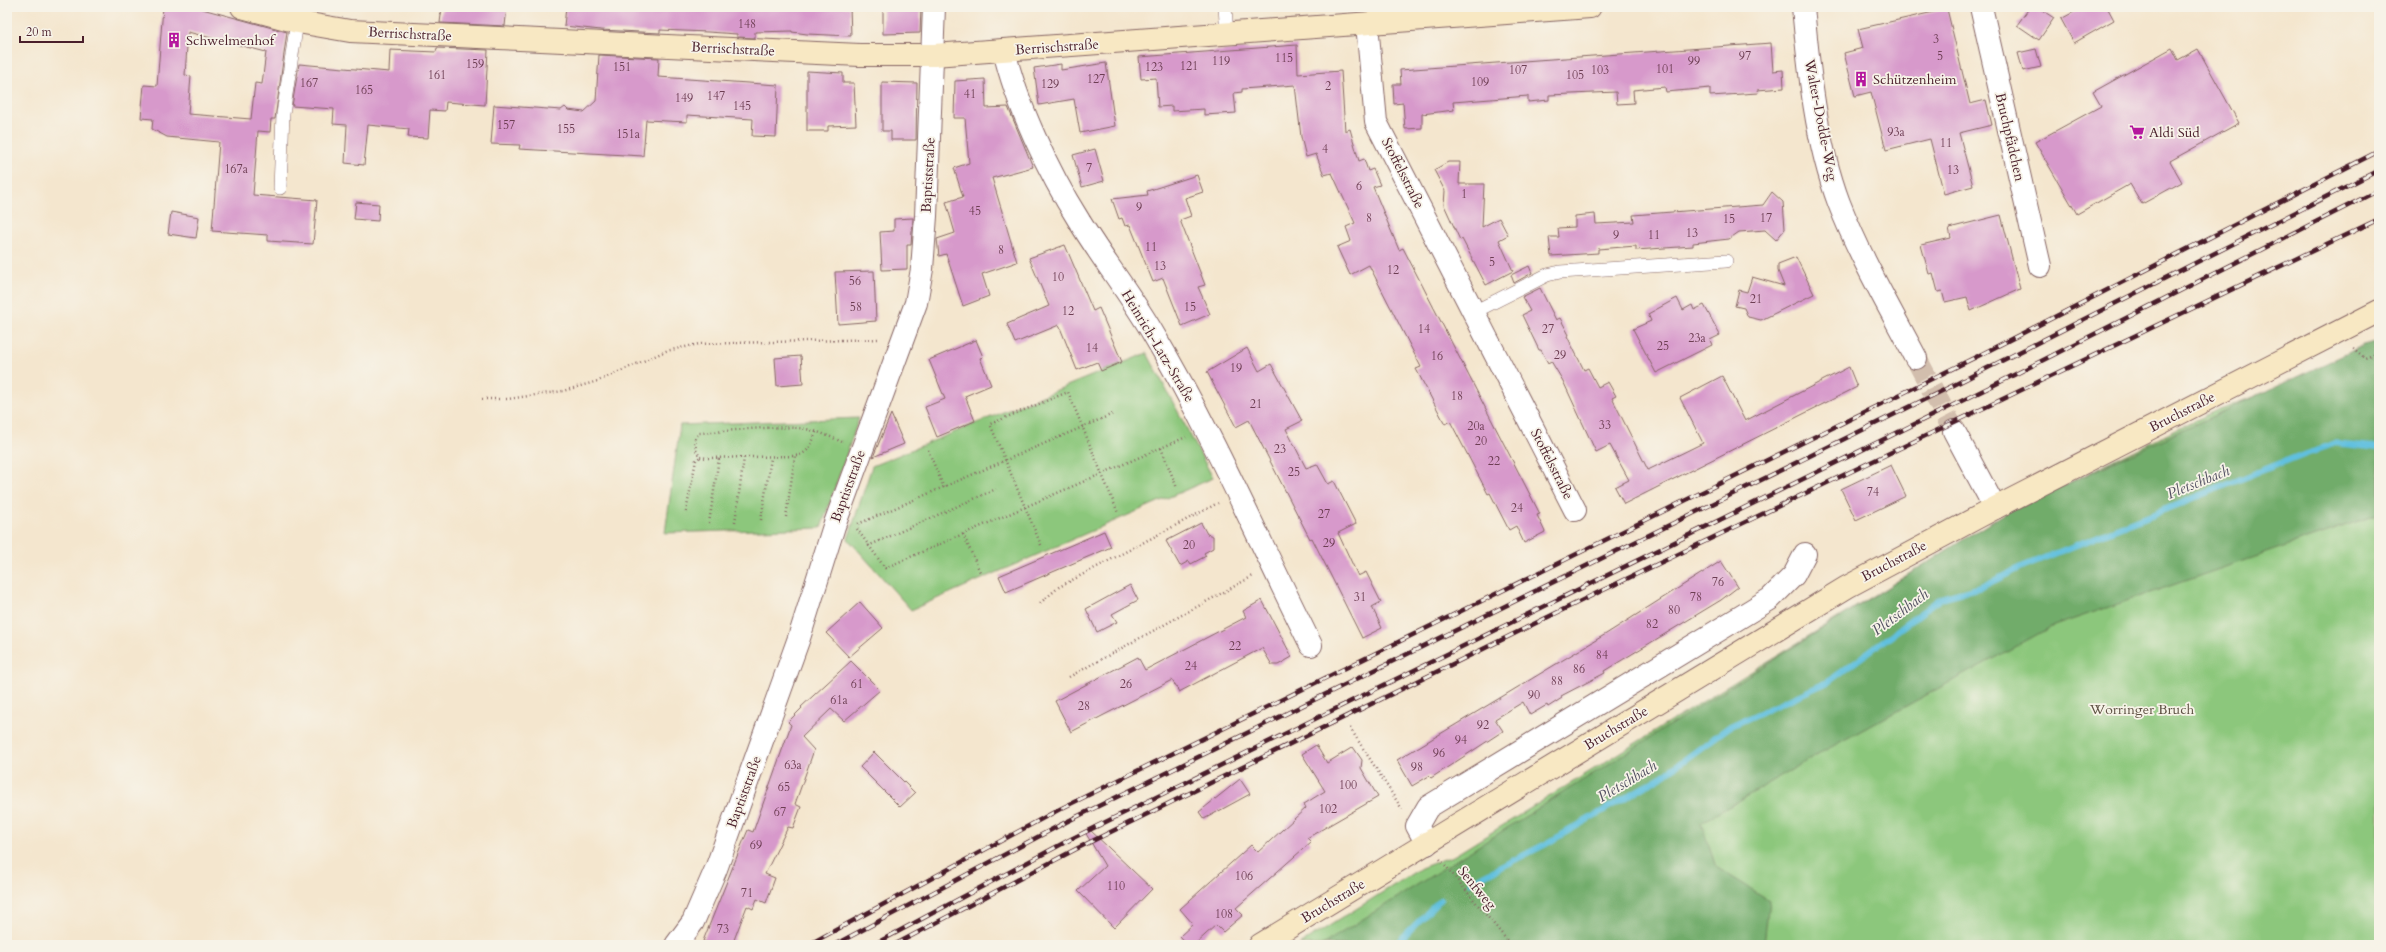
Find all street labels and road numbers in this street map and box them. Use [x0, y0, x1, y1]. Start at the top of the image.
street label: Berrischstraße [368, 22, 452, 46]
street label: Berrischstraße [1015, 35, 1099, 59]
street label: Berrischstraße [691, 37, 775, 61]
street label: Walter-Dodde-Weg [1800, 57, 1842, 182]
street label: Bruchpfädchen [1991, 91, 2029, 183]
street label: Stoffelsstraße [1377, 134, 1429, 212]
street label: Baptiststraße [917, 137, 939, 213]
street label: Heinrich-Latz-Straße [1117, 286, 1199, 406]
street label: Bruchstraße [2146, 387, 2218, 437]
street label: Stoffelsstraße [1526, 425, 1578, 503]
street label: Baptiststraße [826, 447, 870, 525]
street label: Bruchstraße [1858, 536, 1930, 586]
street label: Bruchstraße [1581, 701, 1651, 755]
street label: Baptiststraße [722, 753, 766, 831]
street label: Senfweg [1453, 862, 1501, 914]
street label: Bruchstraße [1298, 874, 1368, 928]

